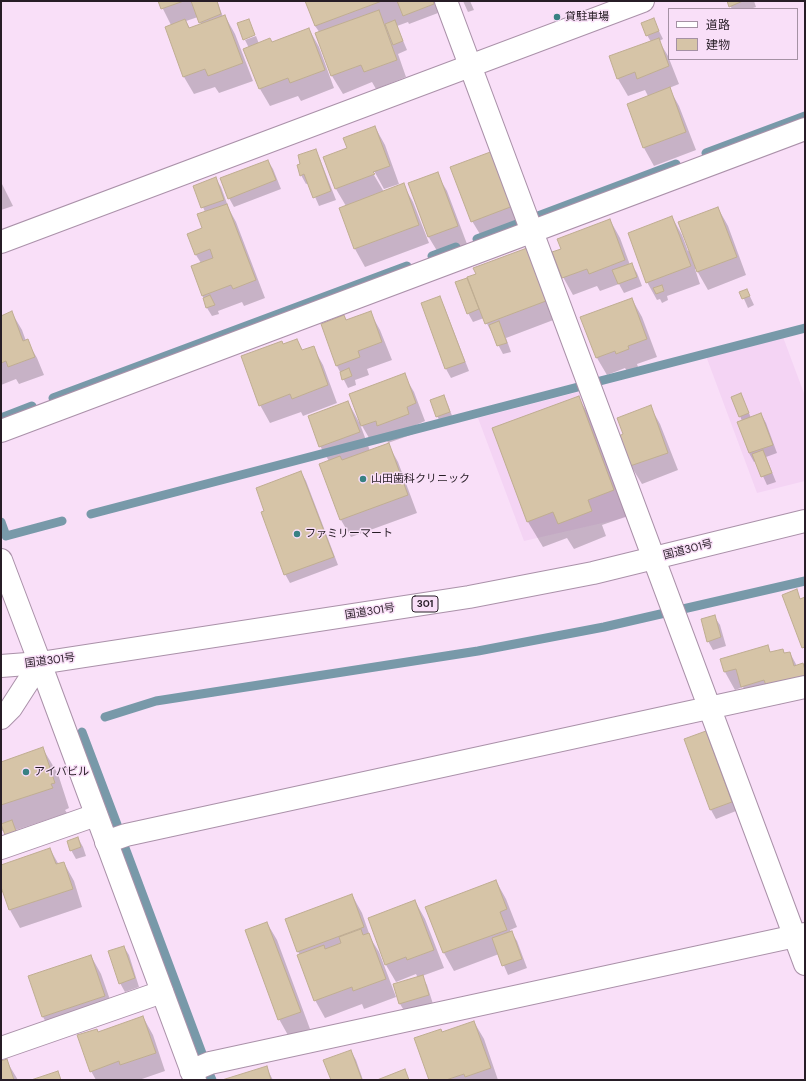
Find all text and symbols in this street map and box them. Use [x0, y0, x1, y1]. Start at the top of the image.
legend [668, 8, 798, 60]
place label: 貸駐車場 [565, 10, 609, 24]
marker: 貸駐車場 [552, 12, 562, 22]
text: 道路 [706, 17, 730, 33]
text: 建物 [706, 37, 730, 53]
place label: 山田歯科クリニック [371, 472, 470, 486]
marker: 山田歯科クリニック [358, 474, 368, 484]
place label: ファミリーマート [305, 527, 393, 541]
marker: ファミリーマート [292, 529, 302, 539]
street label: 国道301号 [662, 537, 714, 563]
road number: 301 [412, 596, 438, 612]
street label: 国道301号 [344, 602, 396, 622]
street label: 国道301号 [24, 651, 76, 671]
place label: アイバビル [34, 765, 89, 779]
marker: アイバビル [21, 767, 31, 777]

